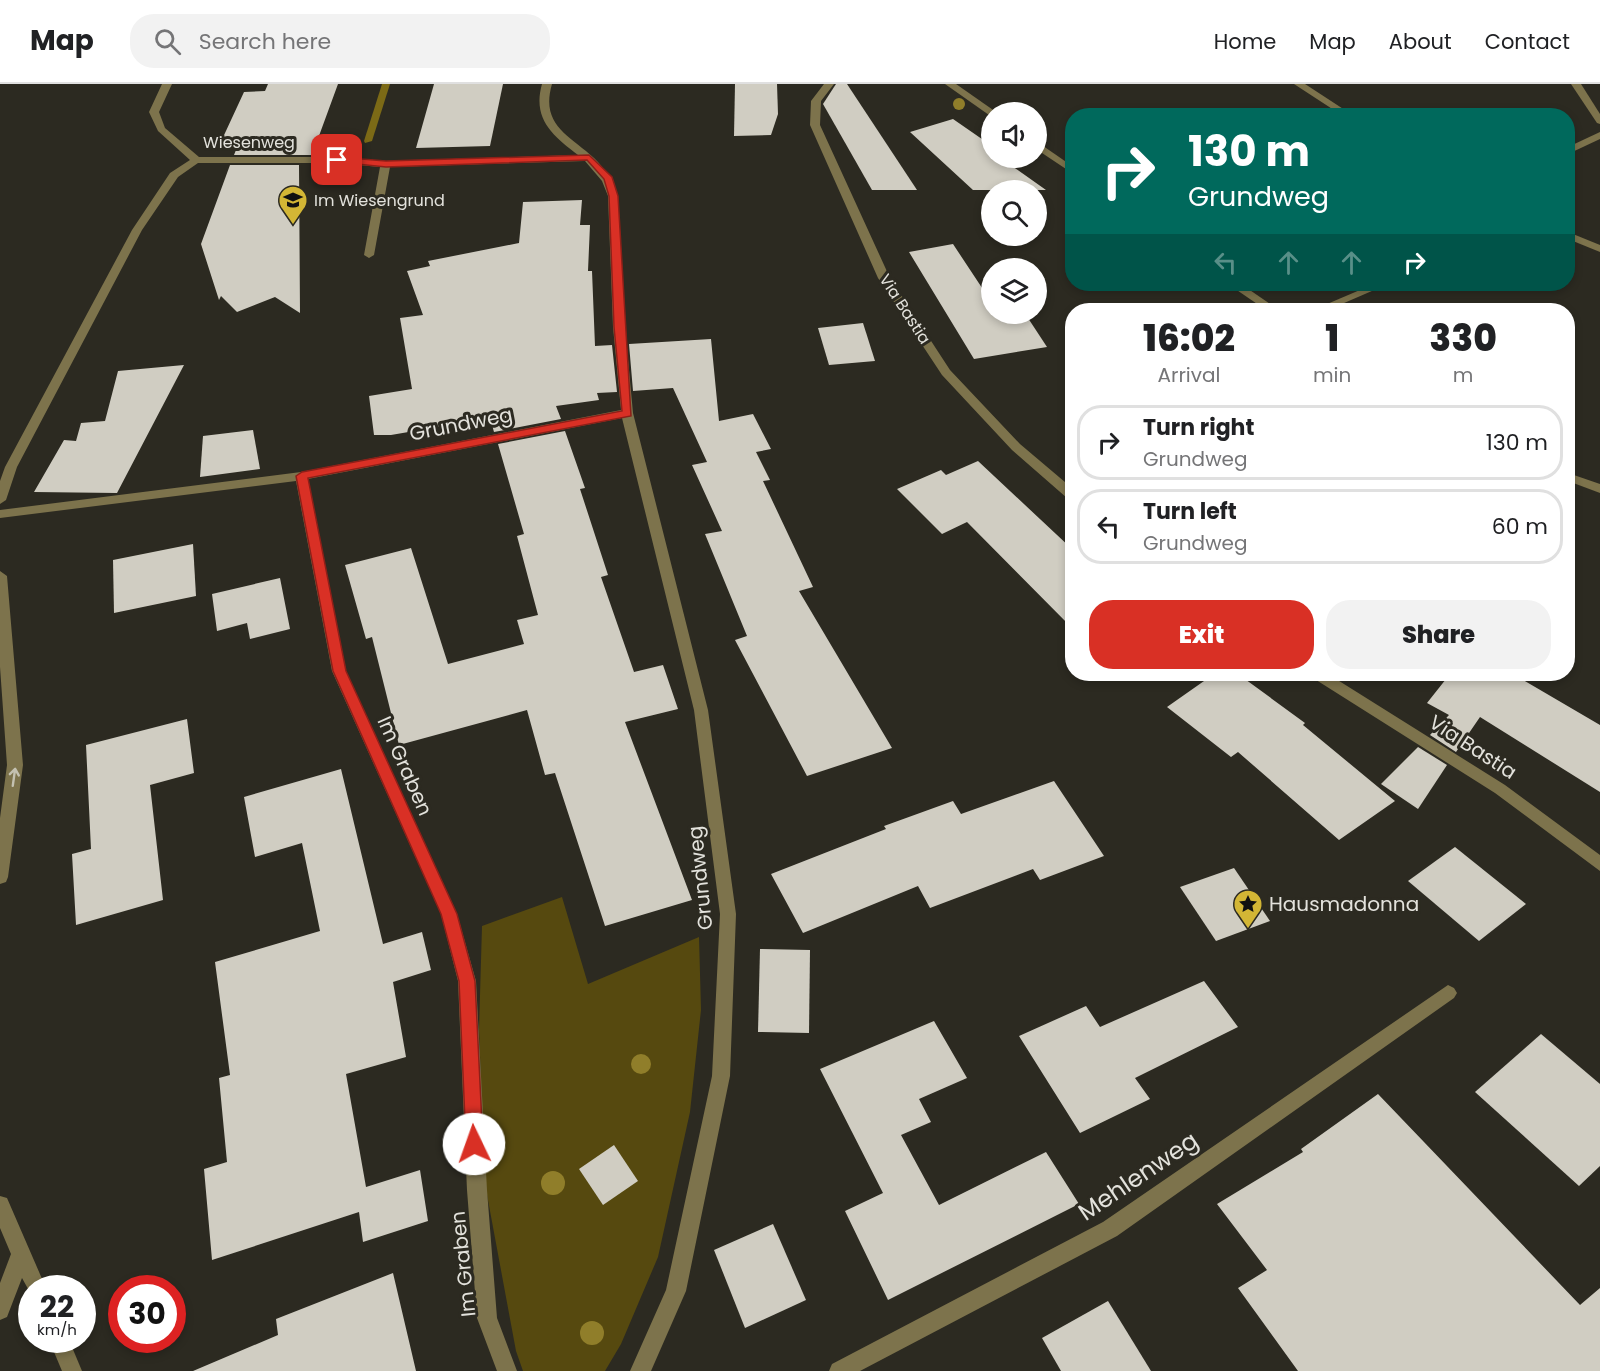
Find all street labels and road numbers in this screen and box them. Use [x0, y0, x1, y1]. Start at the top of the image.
street label: Wiesenweg [203, 131, 295, 154]
street label: Via Bastia [874, 269, 936, 349]
street label: Grundweg [407, 400, 515, 448]
street label: Via Bastia [1424, 708, 1522, 786]
street label: Im Graben [371, 712, 439, 820]
street label: Grundweg [681, 825, 719, 931]
street label: Mehlenweg [1072, 1124, 1204, 1228]
street label: Im Graben [444, 1210, 482, 1318]

